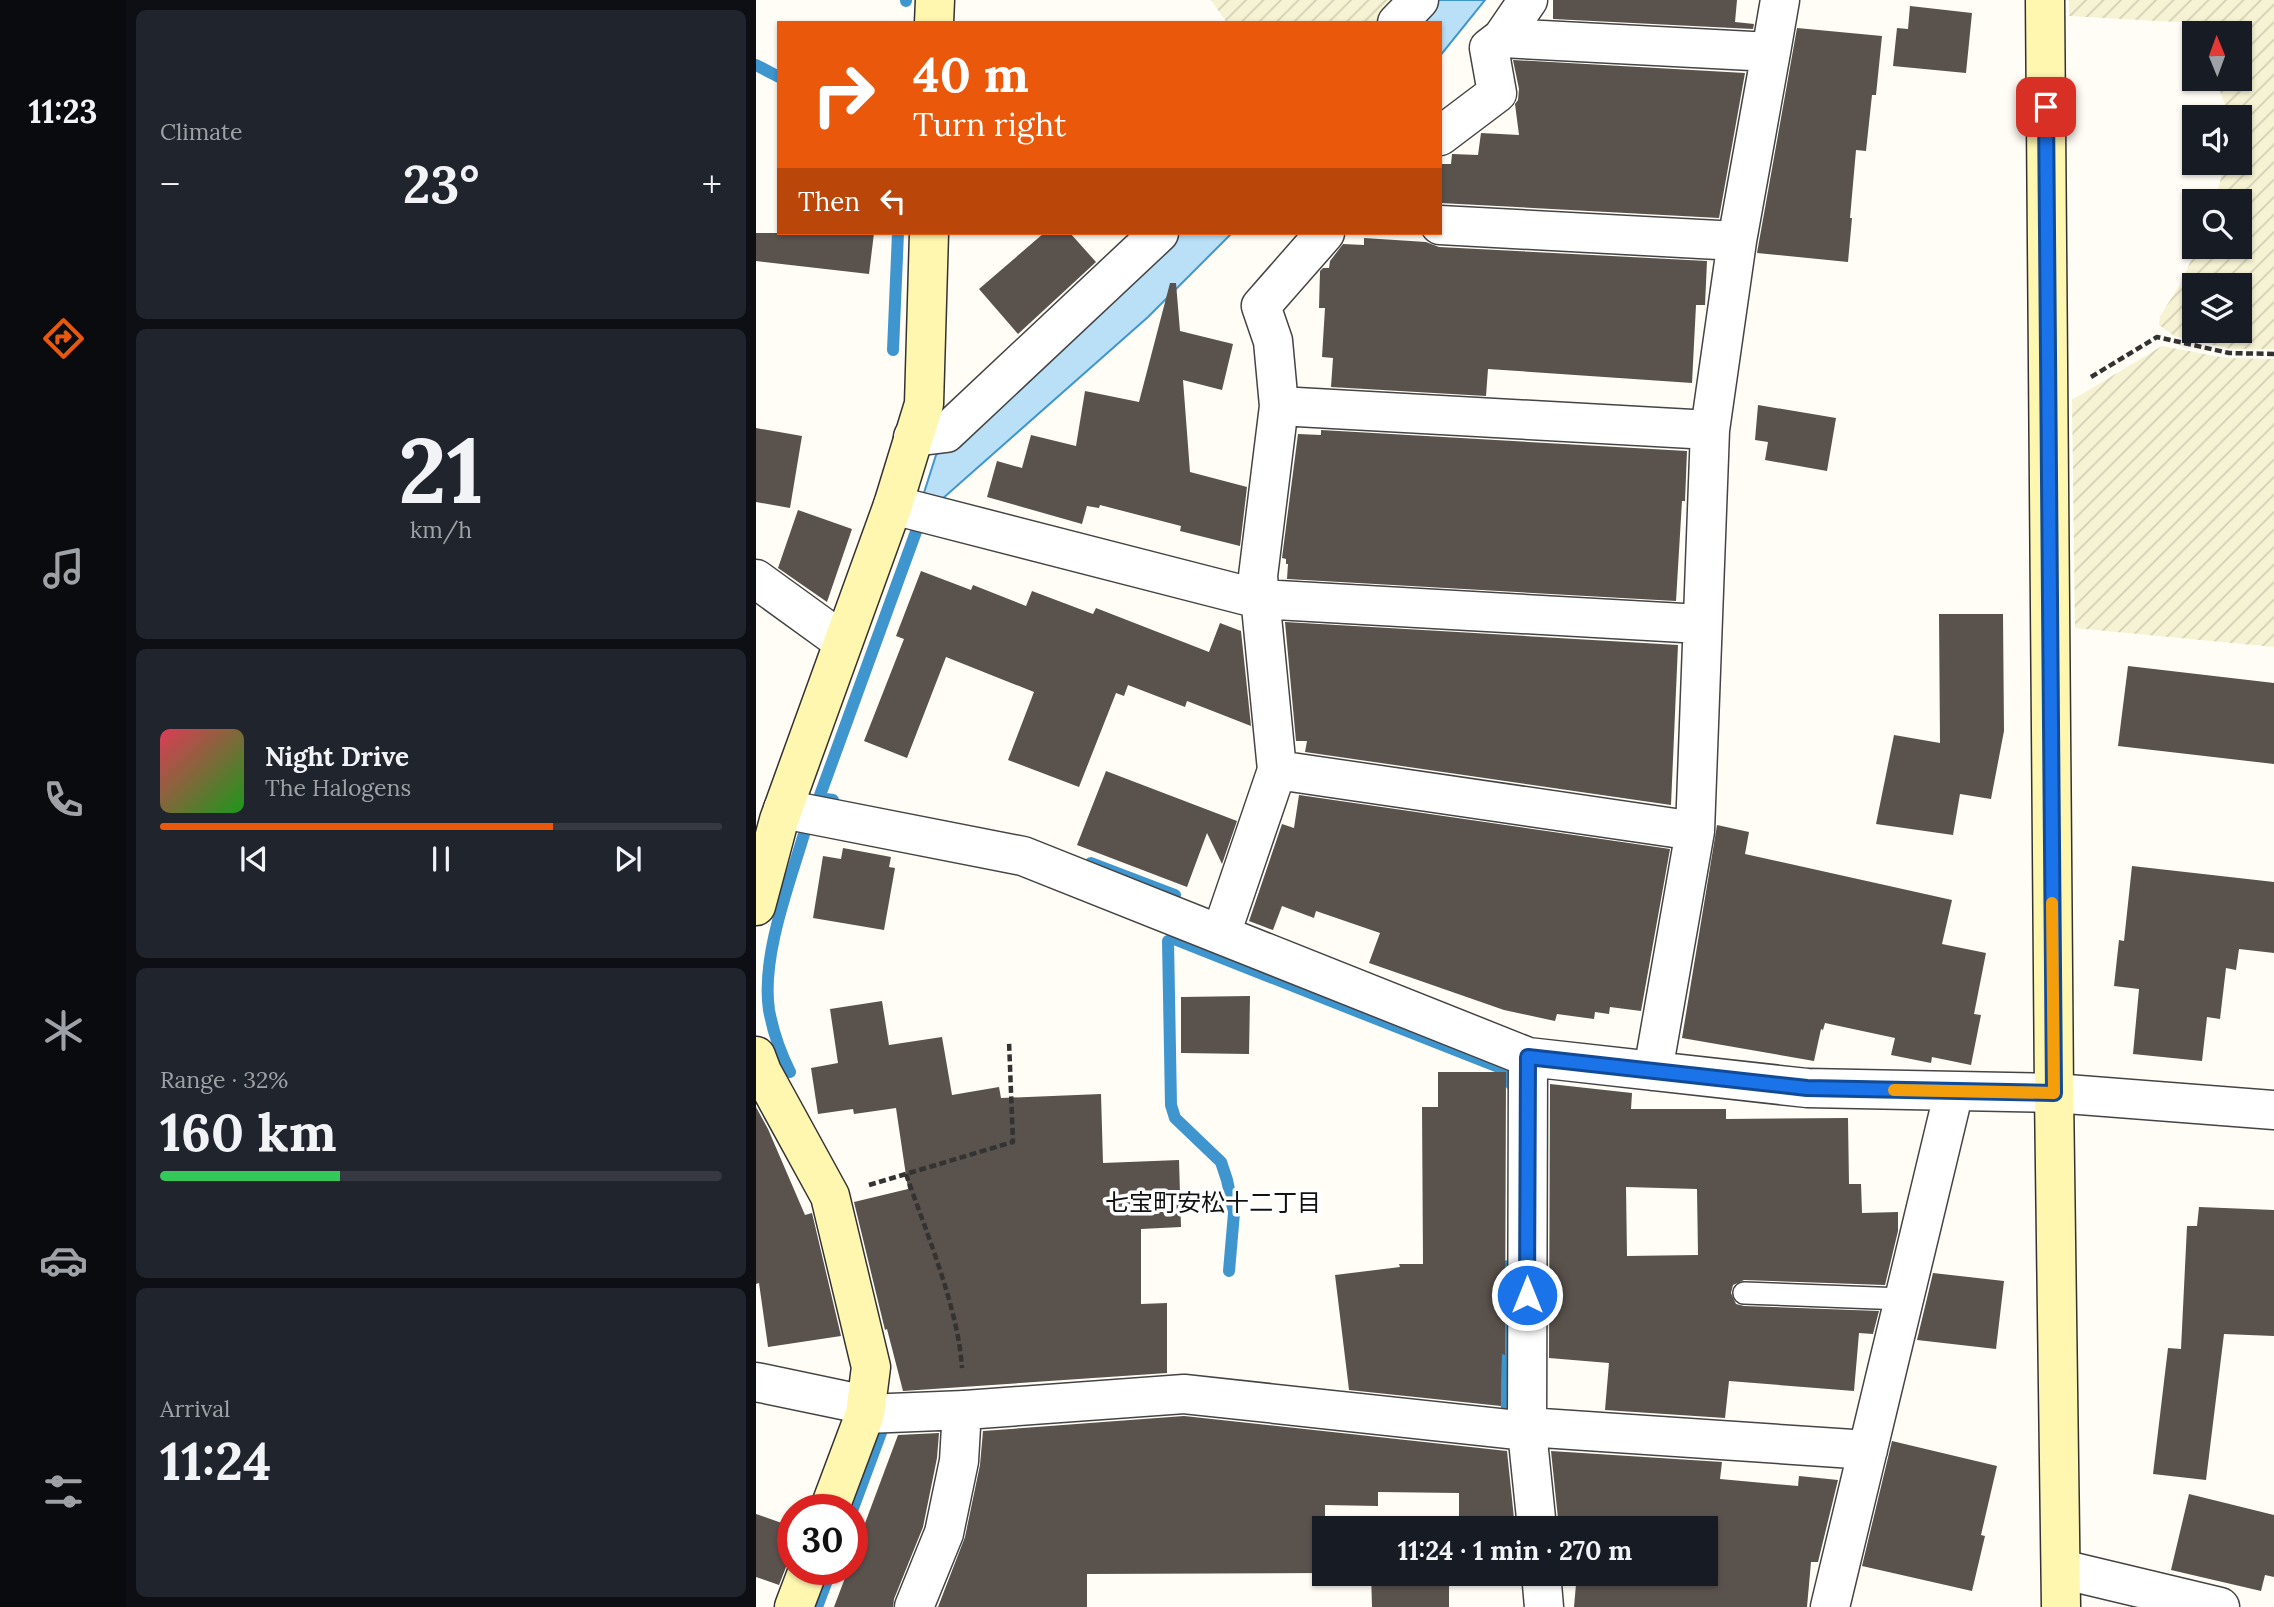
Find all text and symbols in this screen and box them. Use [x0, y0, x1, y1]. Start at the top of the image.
north arrow [2182, 21, 2252, 91]
map controls [2182, 21, 2252, 343]
text: 40 m [913, 43, 1029, 105]
icon: right [798, 49, 889, 140]
pin [2016, 77, 2076, 137]
icon: arrive [2027, 88, 2065, 126]
text: 11:23 [29, 91, 97, 132]
text: Turn right [913, 104, 1066, 145]
button: sound [2182, 105, 2252, 175]
text: Climate [160, 117, 242, 146]
text: 23° [403, 151, 479, 217]
text: − [160, 160, 180, 208]
text: + [702, 160, 722, 208]
icon: left [874, 182, 912, 220]
text: Then [798, 185, 860, 218]
button: search [2182, 189, 2252, 259]
button: layers [2182, 273, 2252, 343]
icon: directions [39, 314, 88, 363]
text: 21 [398, 411, 484, 528]
text: km/h [410, 515, 472, 544]
icon: music [39, 544, 88, 593]
text: Night Drive [265, 740, 409, 773]
text: The Halogens [265, 773, 411, 802]
icon: phone [39, 775, 88, 824]
icon: previous [235, 840, 273, 878]
icon: pause [422, 840, 460, 878]
icon: next [609, 840, 647, 878]
icon: climate [39, 1006, 88, 1055]
text: Range · 32% [160, 1065, 288, 1094]
text: 160 km [160, 1099, 337, 1165]
district label: 七宝町安松十二丁目 [1105, 1187, 1321, 1218]
icon: car [39, 1236, 88, 1285]
position arrow [1490, 1258, 1564, 1332]
text: Arrival [160, 1394, 230, 1423]
text: 11:24 [160, 1428, 271, 1494]
icon: filters [39, 1467, 88, 1516]
speed limit sign: 30 [777, 1494, 868, 1585]
text: 11:24 · 1 min · 270 m [1398, 1534, 1632, 1567]

